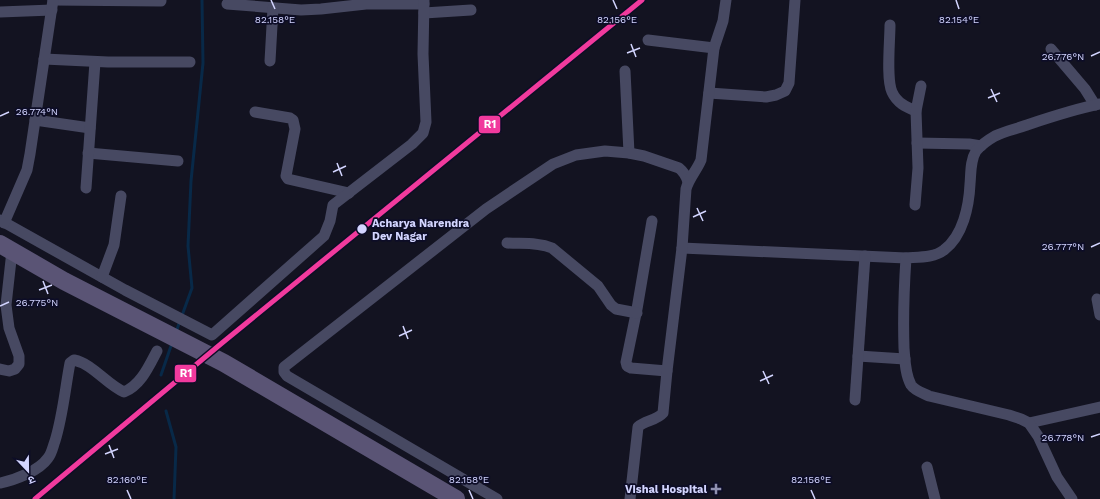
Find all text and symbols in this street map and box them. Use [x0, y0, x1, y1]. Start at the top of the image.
text: 82.158°E [255, 14, 295, 25]
text: 82.156°E [597, 14, 637, 25]
text: 82.154°E [939, 14, 979, 25]
text: 26.776°N [1042, 51, 1084, 62]
text: 26.774°N [16, 106, 58, 117]
line badge: R1 [478, 115, 501, 134]
text: R1 [484, 118, 496, 131]
place label: Acharya Narendra Dev Nagar [372, 217, 470, 243]
marker: Acharya Narendra Dev Nagar [355, 222, 369, 236]
text: 26.777°N [1042, 241, 1084, 252]
text: 26.775°N [16, 297, 58, 308]
line badge: R1 [174, 364, 197, 383]
text: R1 [180, 367, 192, 380]
text: 26.778°N [1042, 432, 1084, 443]
north arrow [8, 451, 48, 491]
text: उ [26, 473, 37, 487]
text: 82.160°E [107, 474, 147, 485]
text: 82.158°E [449, 474, 489, 485]
text: 82.156°E [791, 474, 831, 485]
place label: Vishal Hospital [625, 483, 707, 496]
marker: Vishal Hospital [710, 483, 722, 495]

